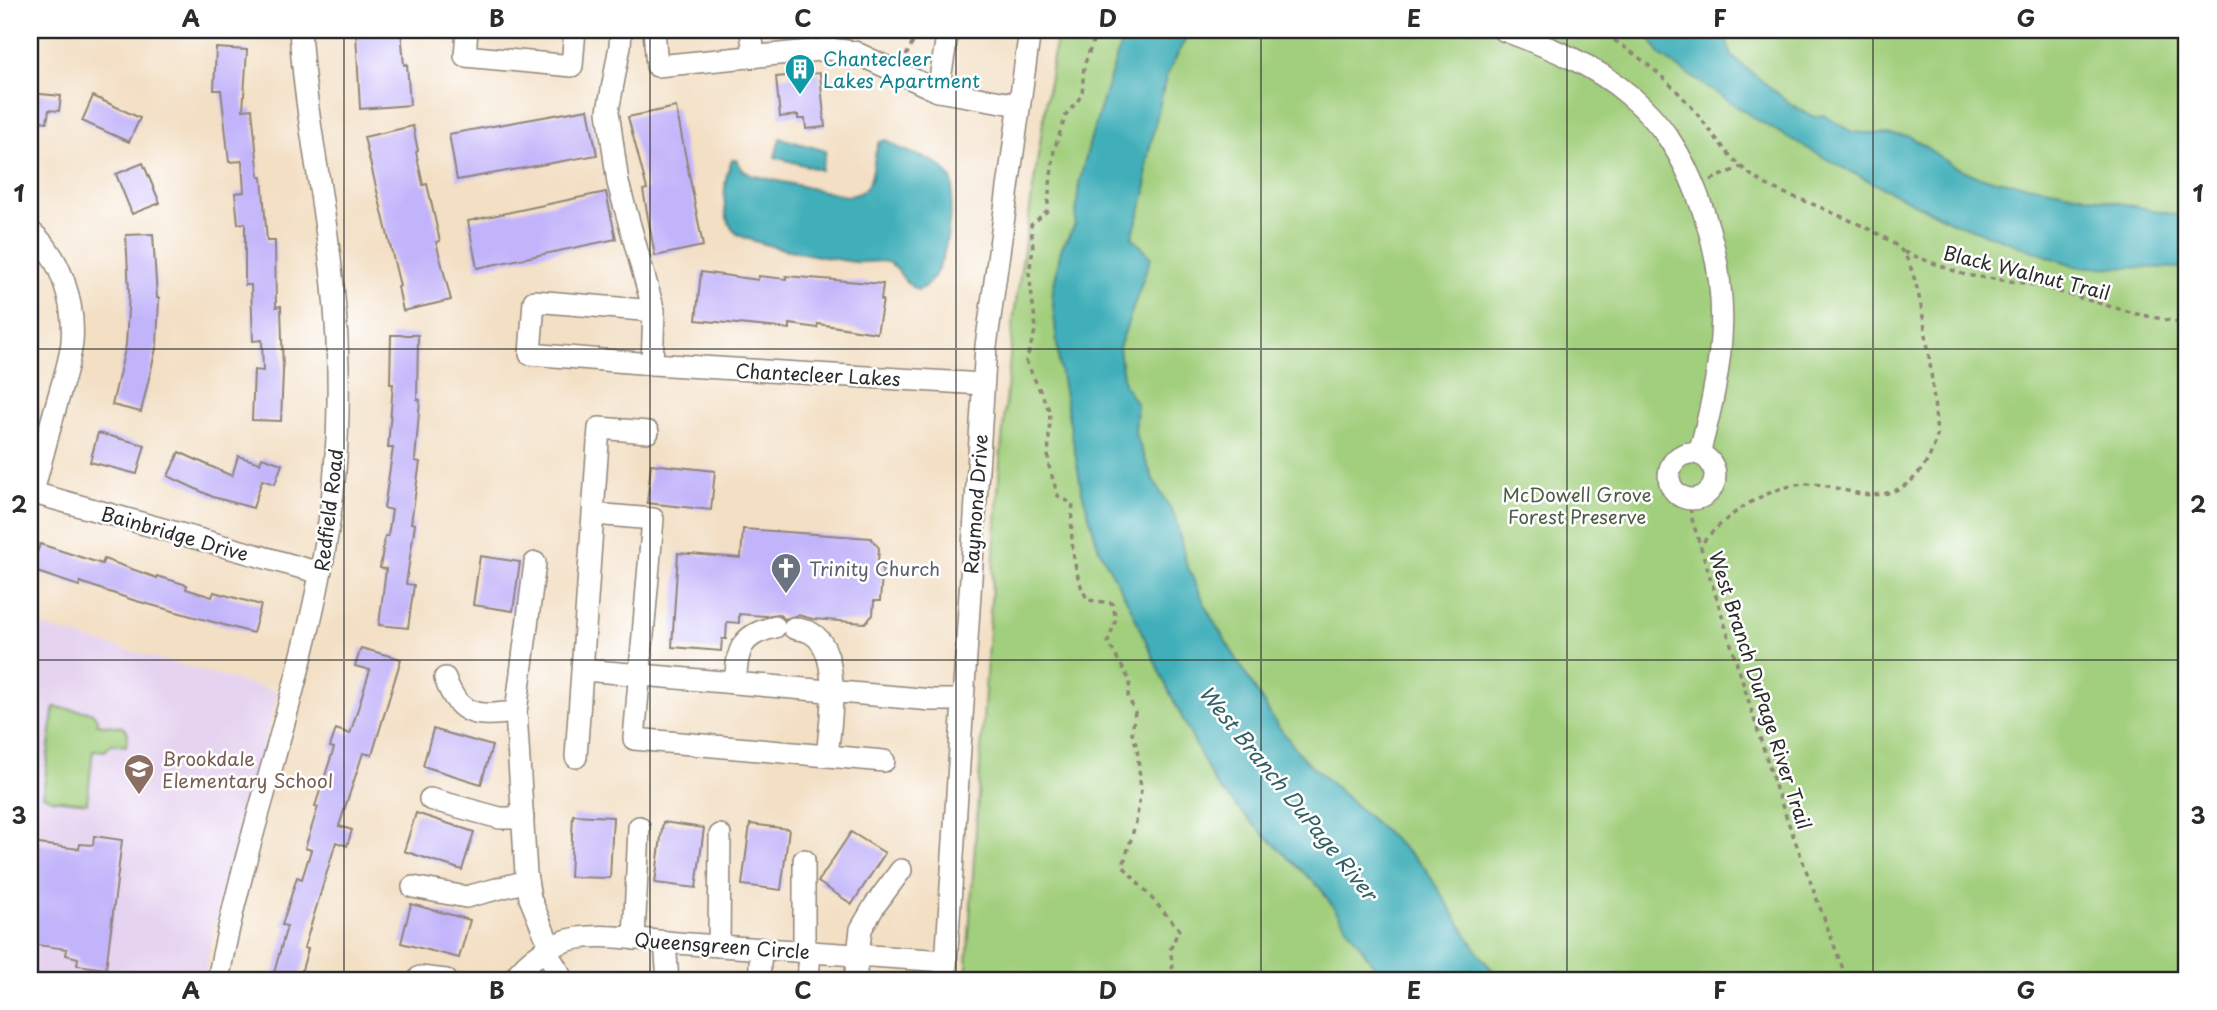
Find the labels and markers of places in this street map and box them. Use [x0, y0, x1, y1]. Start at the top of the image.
place label: Chantecleer Lakes Apartment [823, 44, 980, 94]
building icon: Chantecleer Lakes Apartment [783, 52, 817, 96]
church icon: Trinity Church [769, 551, 803, 595]
place label: Trinity Church [809, 554, 940, 582]
place label: Brookdale Elementary School [162, 744, 333, 794]
school or university icon: Brookdale Elementary School [122, 752, 156, 796]

